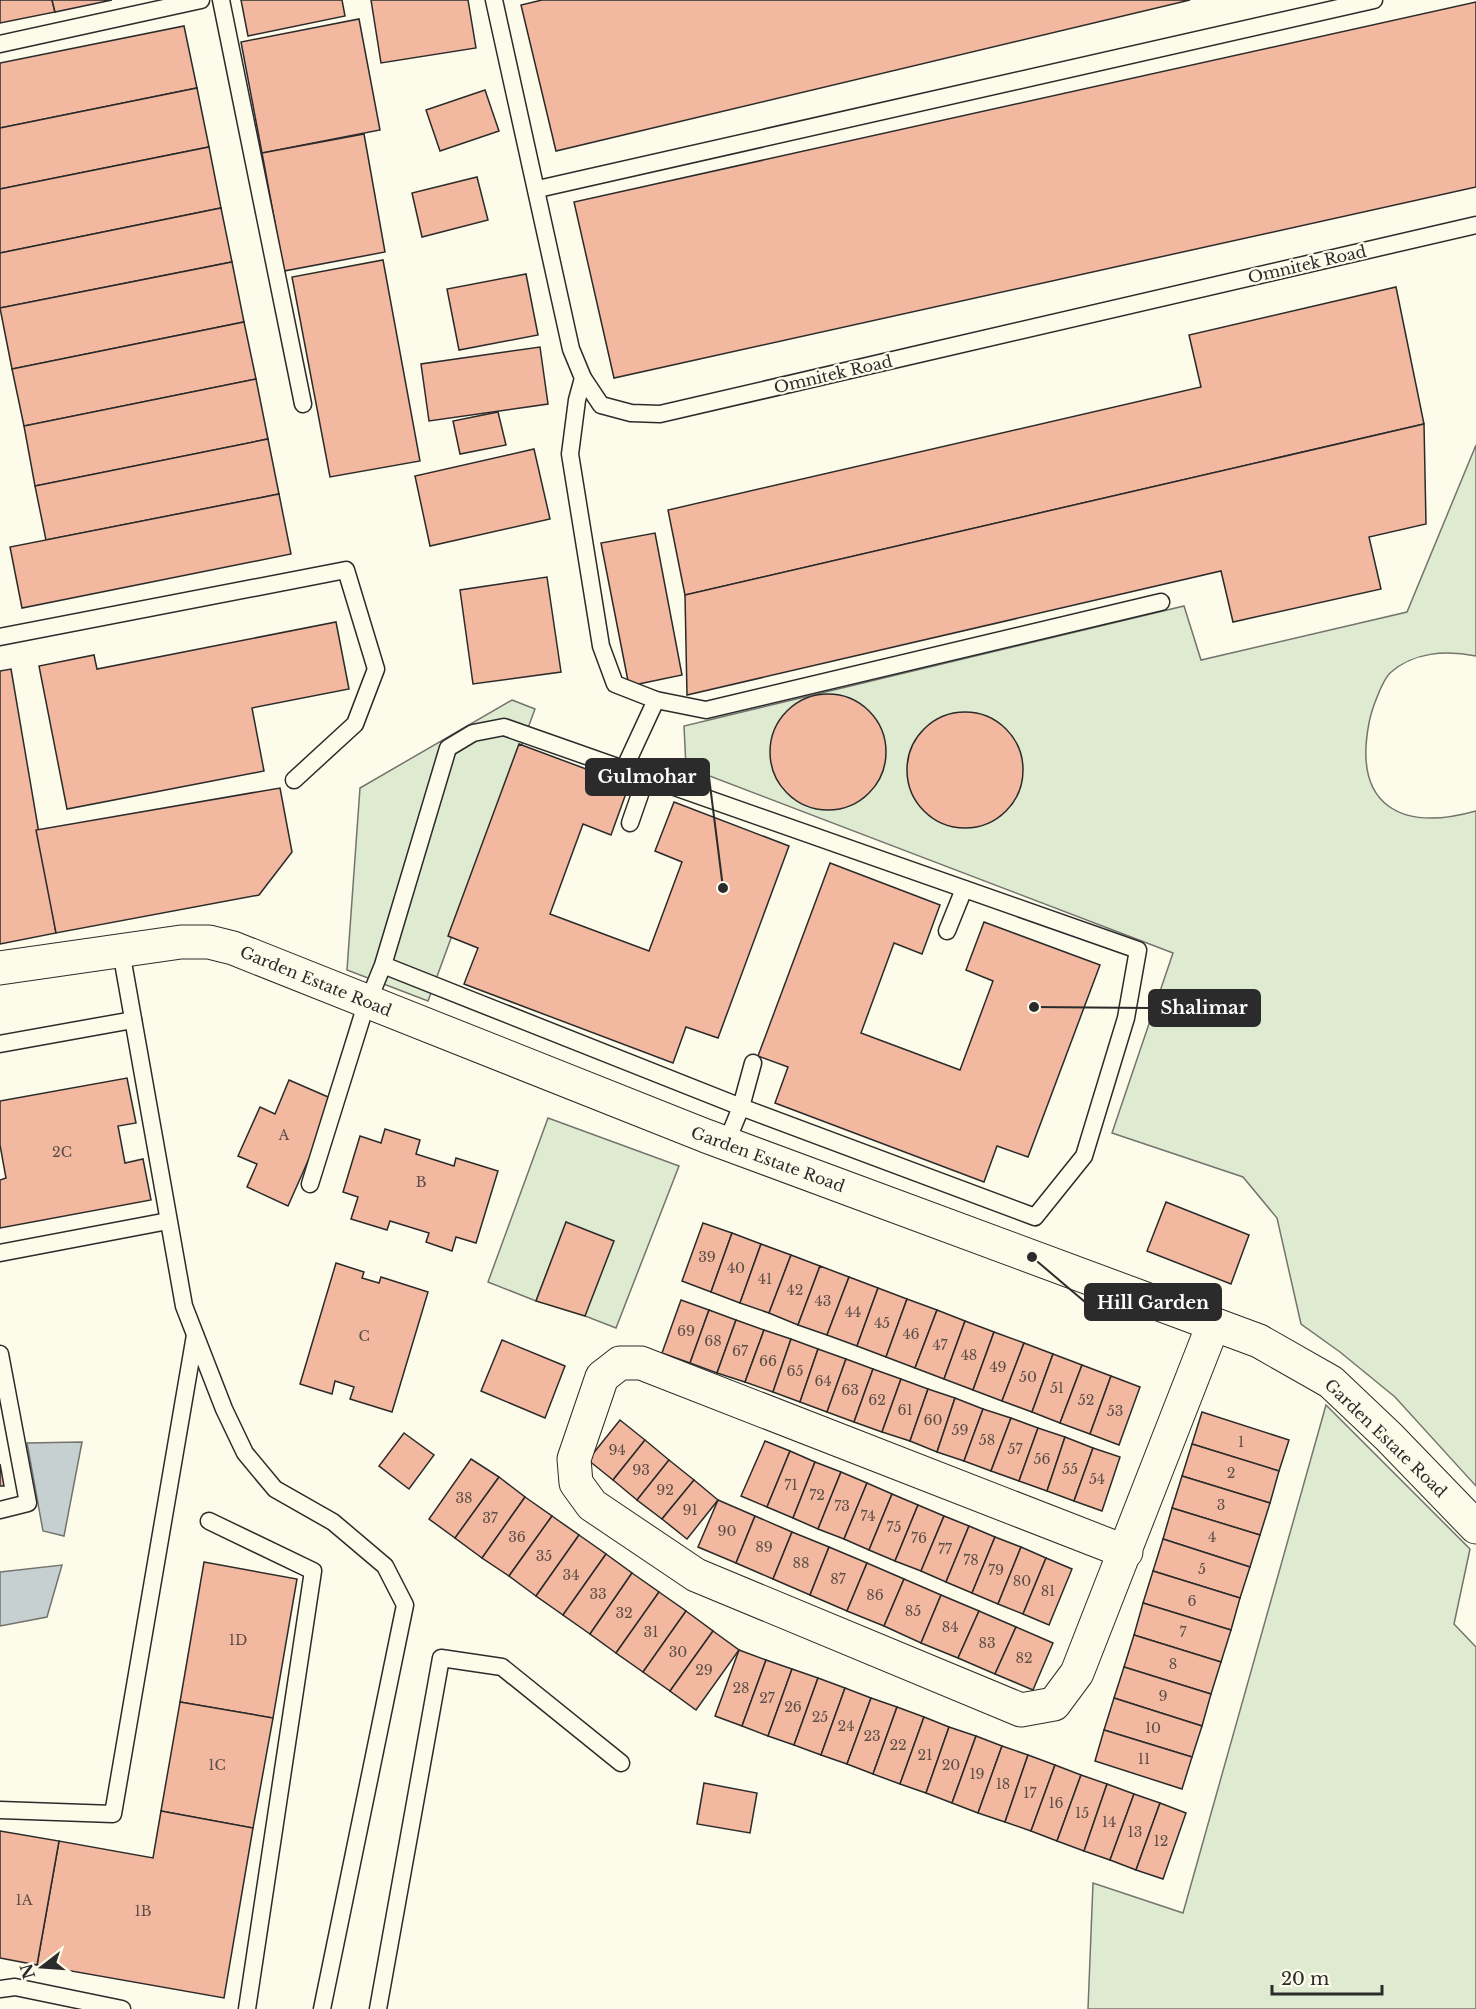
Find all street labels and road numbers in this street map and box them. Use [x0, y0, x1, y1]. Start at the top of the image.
street label: Omnitek Road [1246, 241, 1368, 287]
street label: Omnitek Road [772, 351, 894, 397]
street label: Garden Estate Road [237, 941, 395, 1021]
street label: Garden Estate Road [688, 1122, 848, 1196]
street label: Garden Estate Road [1321, 1375, 1451, 1502]

